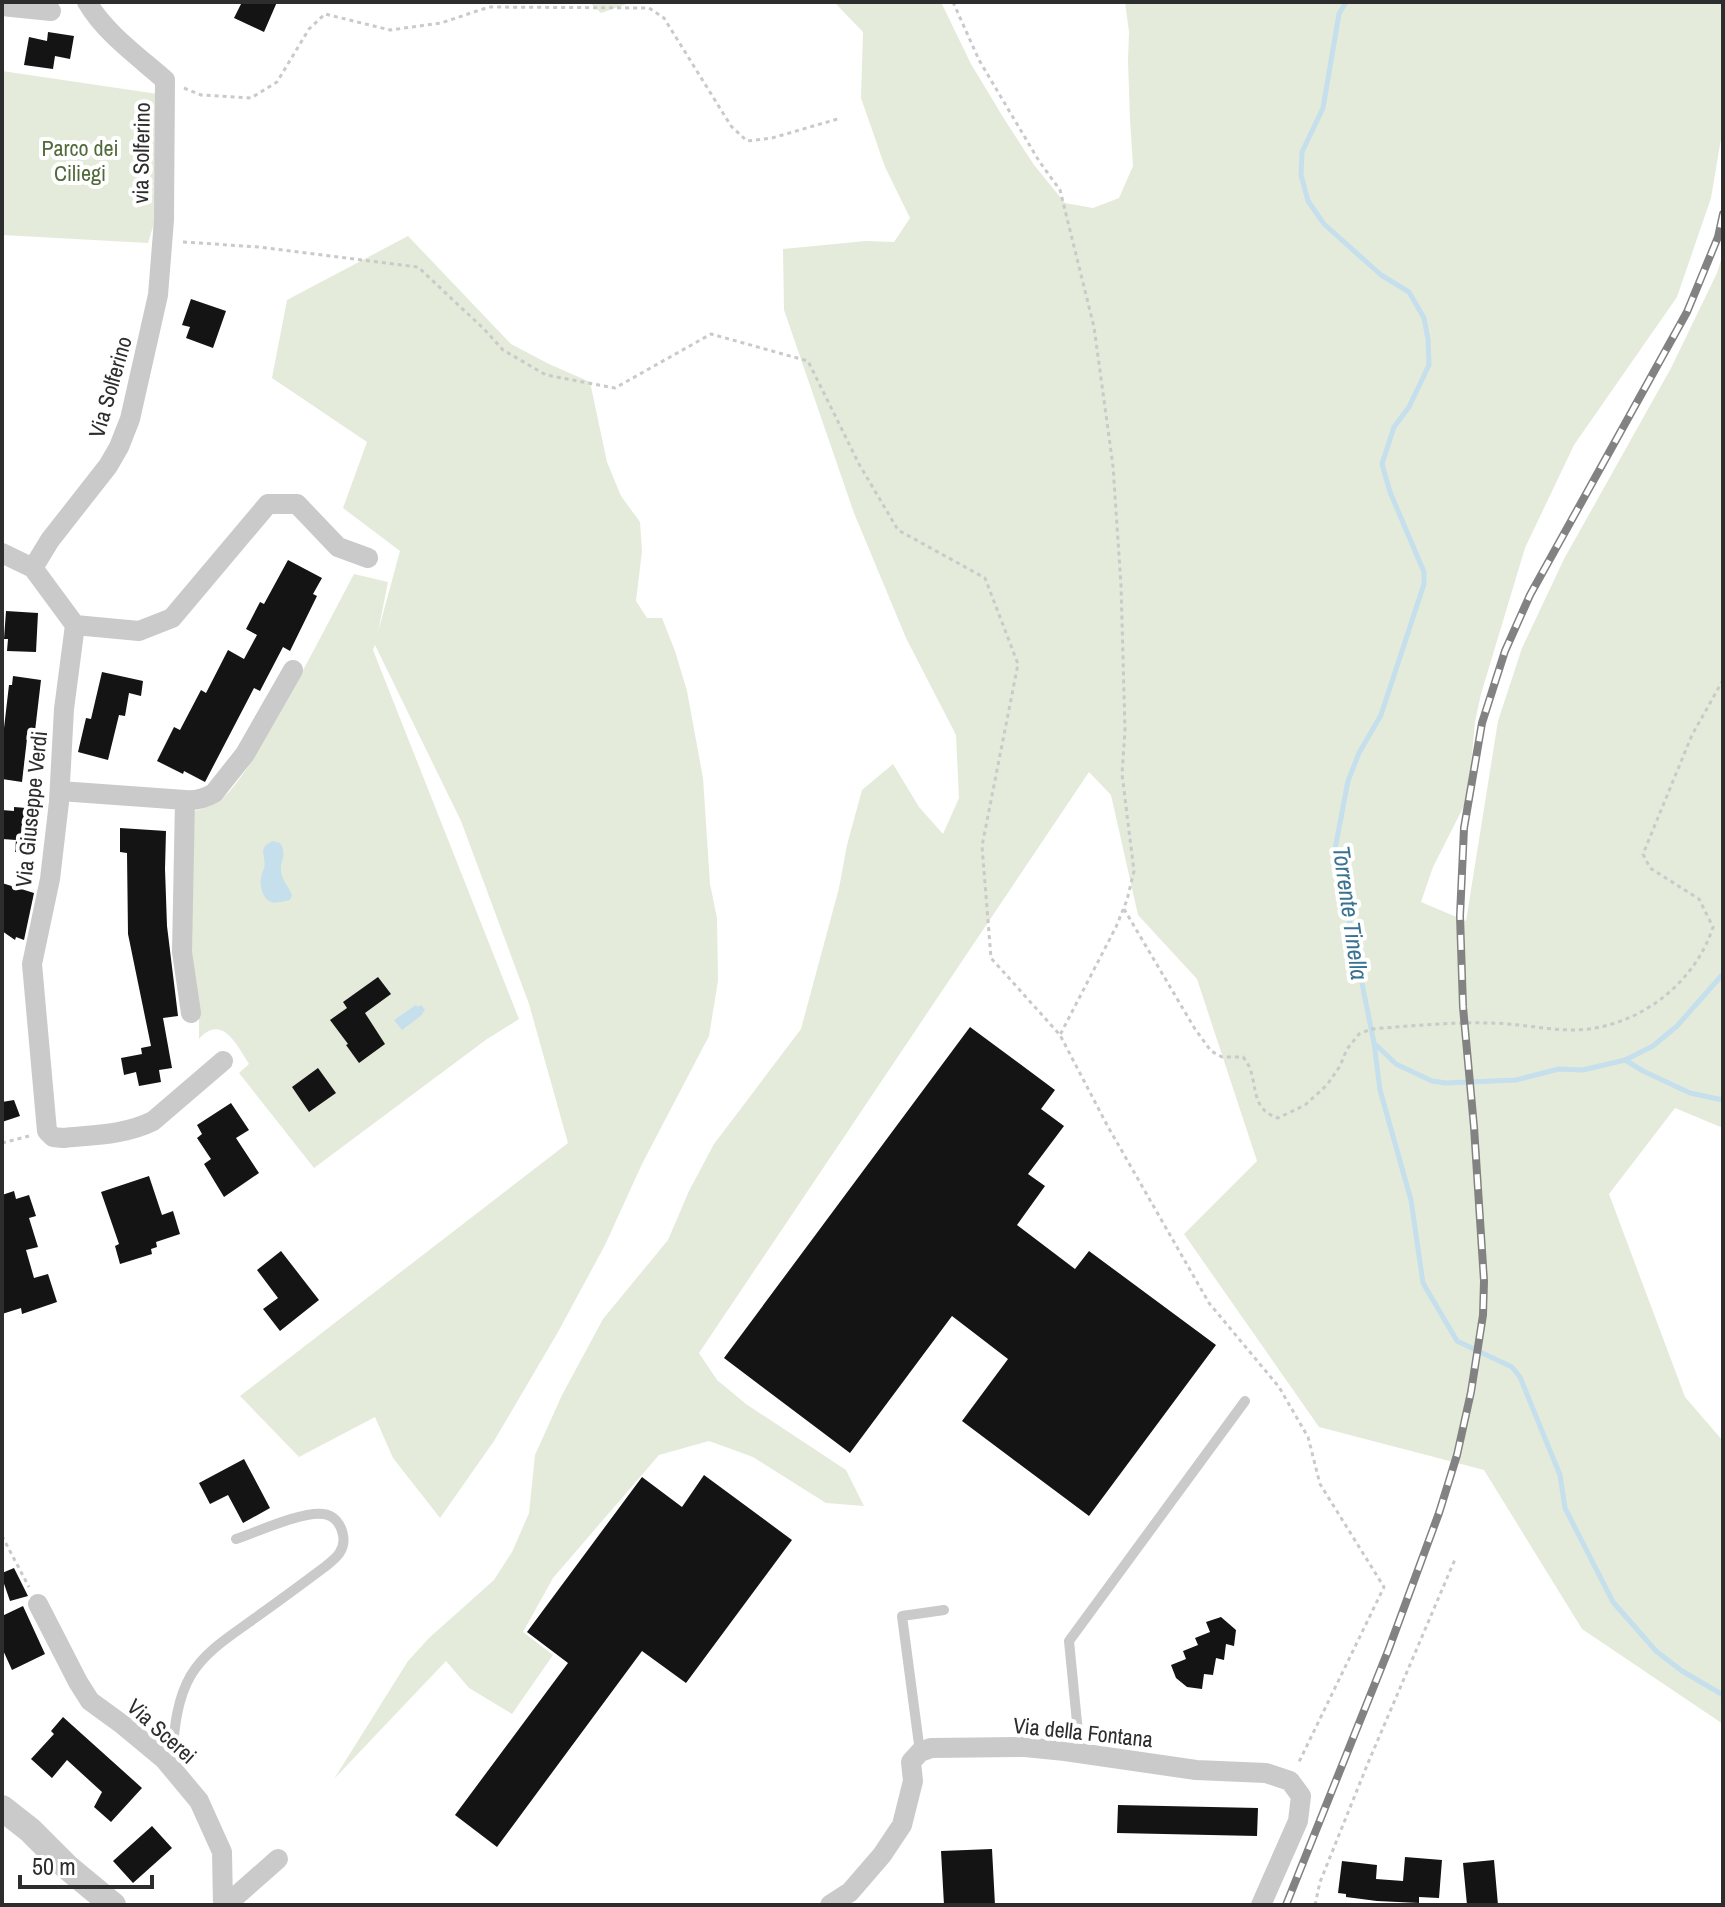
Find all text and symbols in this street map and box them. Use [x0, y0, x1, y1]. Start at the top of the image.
street label: via Solferino [125, 102, 157, 204]
park label: Parco dei Ciliegi [41, 133, 119, 188]
street label: Via Solferino [81, 333, 139, 441]
street label: Via Giuseppe Verdi [8, 729, 54, 889]
water label: Torrente Tinella [1326, 844, 1376, 982]
street label: Via Scerei [121, 1692, 203, 1770]
street label: Via della Fontana [1012, 1710, 1154, 1754]
scale bar [20, 1839, 152, 1889]
text: 50 m [32, 1850, 76, 1882]

